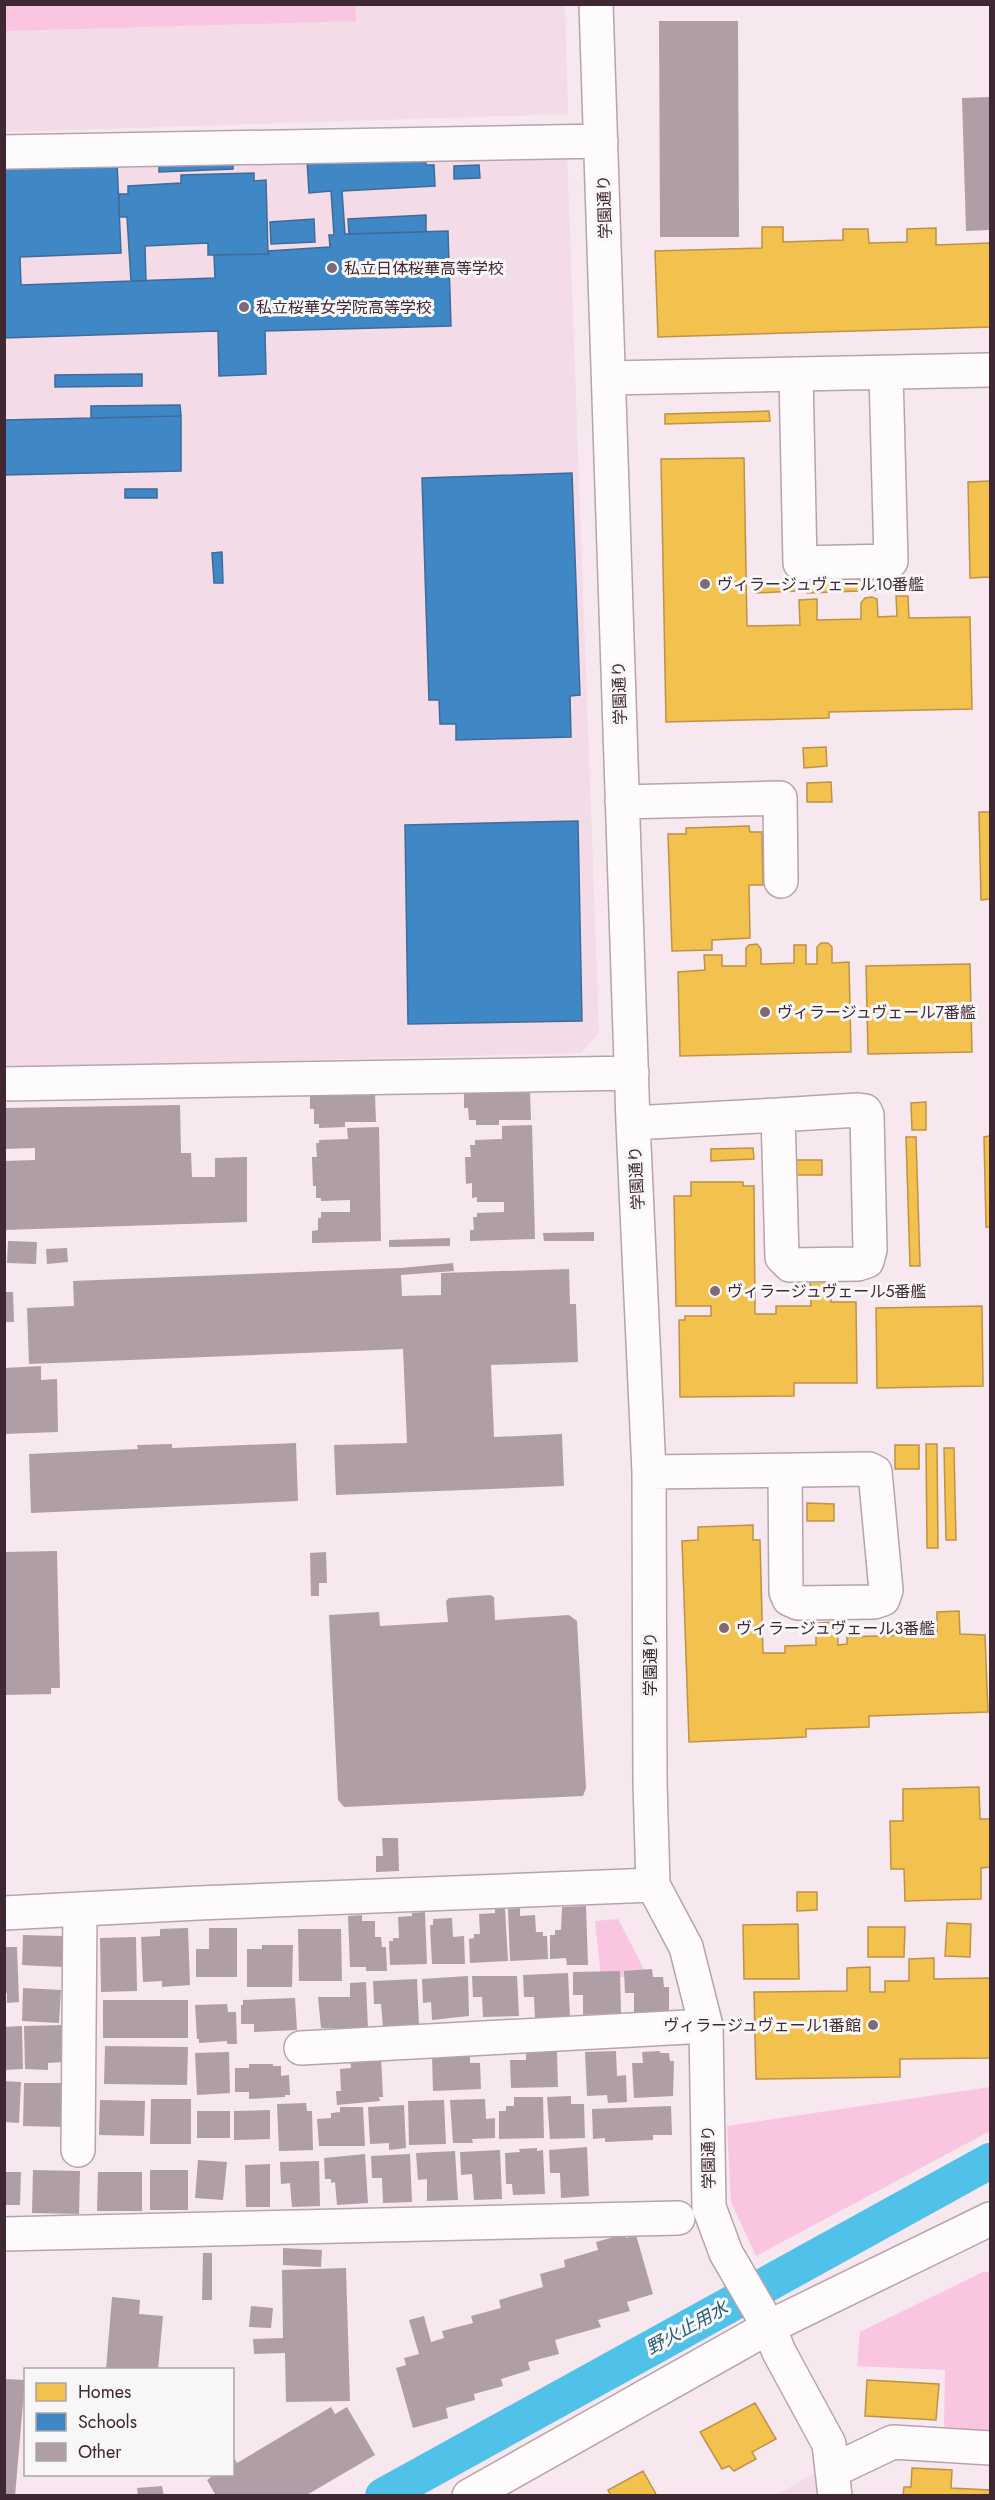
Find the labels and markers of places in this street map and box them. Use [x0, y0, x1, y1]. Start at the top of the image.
place label: 私立日体桜華高等学校 [344, 257, 504, 280]
marker: 私立日体桜華高等学校 [325, 261, 339, 275]
place label: 私立桜華女学院高等学校 [256, 296, 432, 319]
marker: 私立桜華女学院高等学校 [237, 300, 251, 314]
place label: ヴィラージュヴェール10番艦 [717, 573, 924, 596]
marker: ヴィラージュヴェール10番艦 [698, 577, 712, 591]
place label: ヴィラージュヴェール7番艦 [777, 1001, 976, 1024]
marker: ヴィラージュヴェール7番艦 [758, 1005, 772, 1019]
place label: ヴィラージュヴェール5番艦 [727, 1280, 927, 1303]
marker: ヴィラージュヴェール5番艦 [708, 1284, 722, 1298]
place label: ヴィラージュヴェール3番艦 [736, 1617, 935, 1640]
marker: ヴィラージュヴェール3番艦 [717, 1621, 731, 1635]
place label: ヴィラージュヴェール1番館 [663, 2014, 861, 2037]
marker: ヴィラージュヴェール1番館 [866, 2018, 880, 2032]

